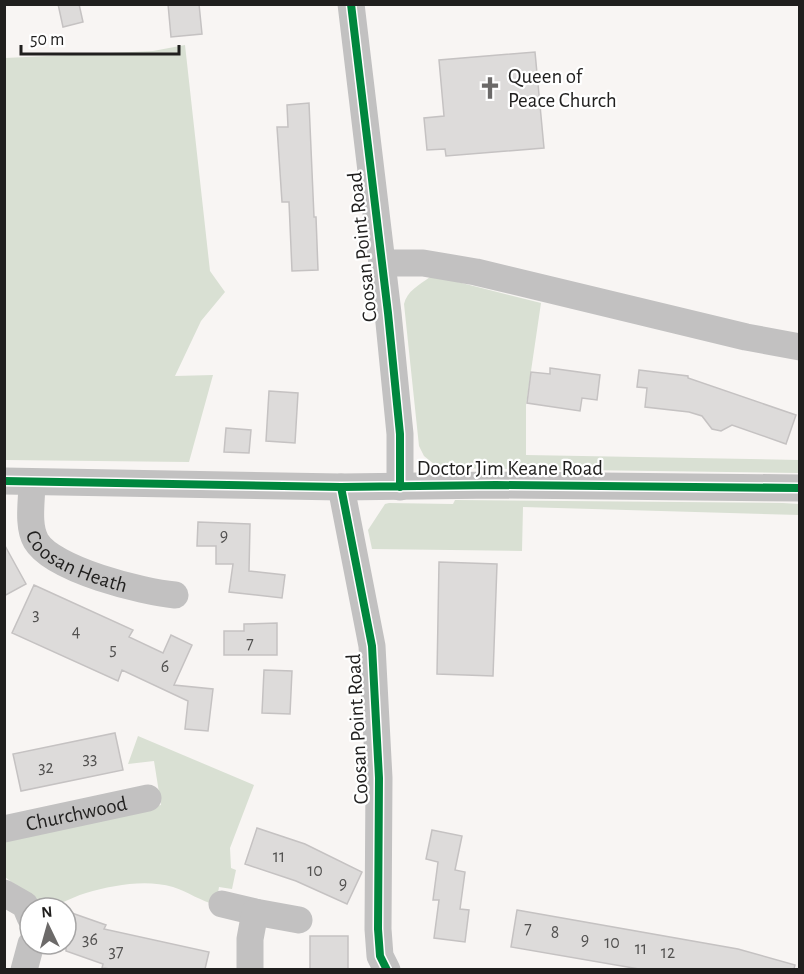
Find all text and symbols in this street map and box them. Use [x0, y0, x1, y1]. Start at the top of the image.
scale bar [21, 18, 178, 56]
text: 50 m [30, 31, 64, 49]
place label: Queen of Peace Church [508, 66, 617, 111]
church icon: Queen of Peace Church [477, 75, 503, 101]
street label: Coosan Point Road [344, 171, 381, 323]
street label: Doctor Jim Keane Road [417, 458, 603, 479]
house number: 9 [220, 527, 228, 545]
street label: Coosan Heath [22, 528, 130, 596]
house number: 3 [32, 606, 40, 624]
house number: 4 [72, 623, 81, 641]
house number: 7 [246, 635, 254, 653]
house number: 5 [109, 641, 117, 659]
street label: Coosan Point Road [343, 653, 372, 805]
house number: 6 [161, 658, 169, 676]
house number: 33 [83, 750, 97, 768]
house number: 32 [38, 759, 54, 777]
street label: Churchwood [24, 793, 129, 835]
house number: 11 [273, 848, 285, 866]
house number: 10 [307, 862, 323, 880]
house number: 9 [339, 875, 347, 893]
north arrow [18, 896, 78, 956]
text: N [41, 904, 53, 921]
house number: 7 [524, 920, 532, 938]
house number: 8 [551, 924, 559, 942]
house number: 36 [82, 931, 98, 949]
house number: 9 [581, 931, 589, 949]
house number: 10 [604, 934, 620, 952]
house number: 11 [635, 940, 647, 958]
house number: 37 [109, 943, 123, 961]
house number: 12 [661, 944, 675, 962]

